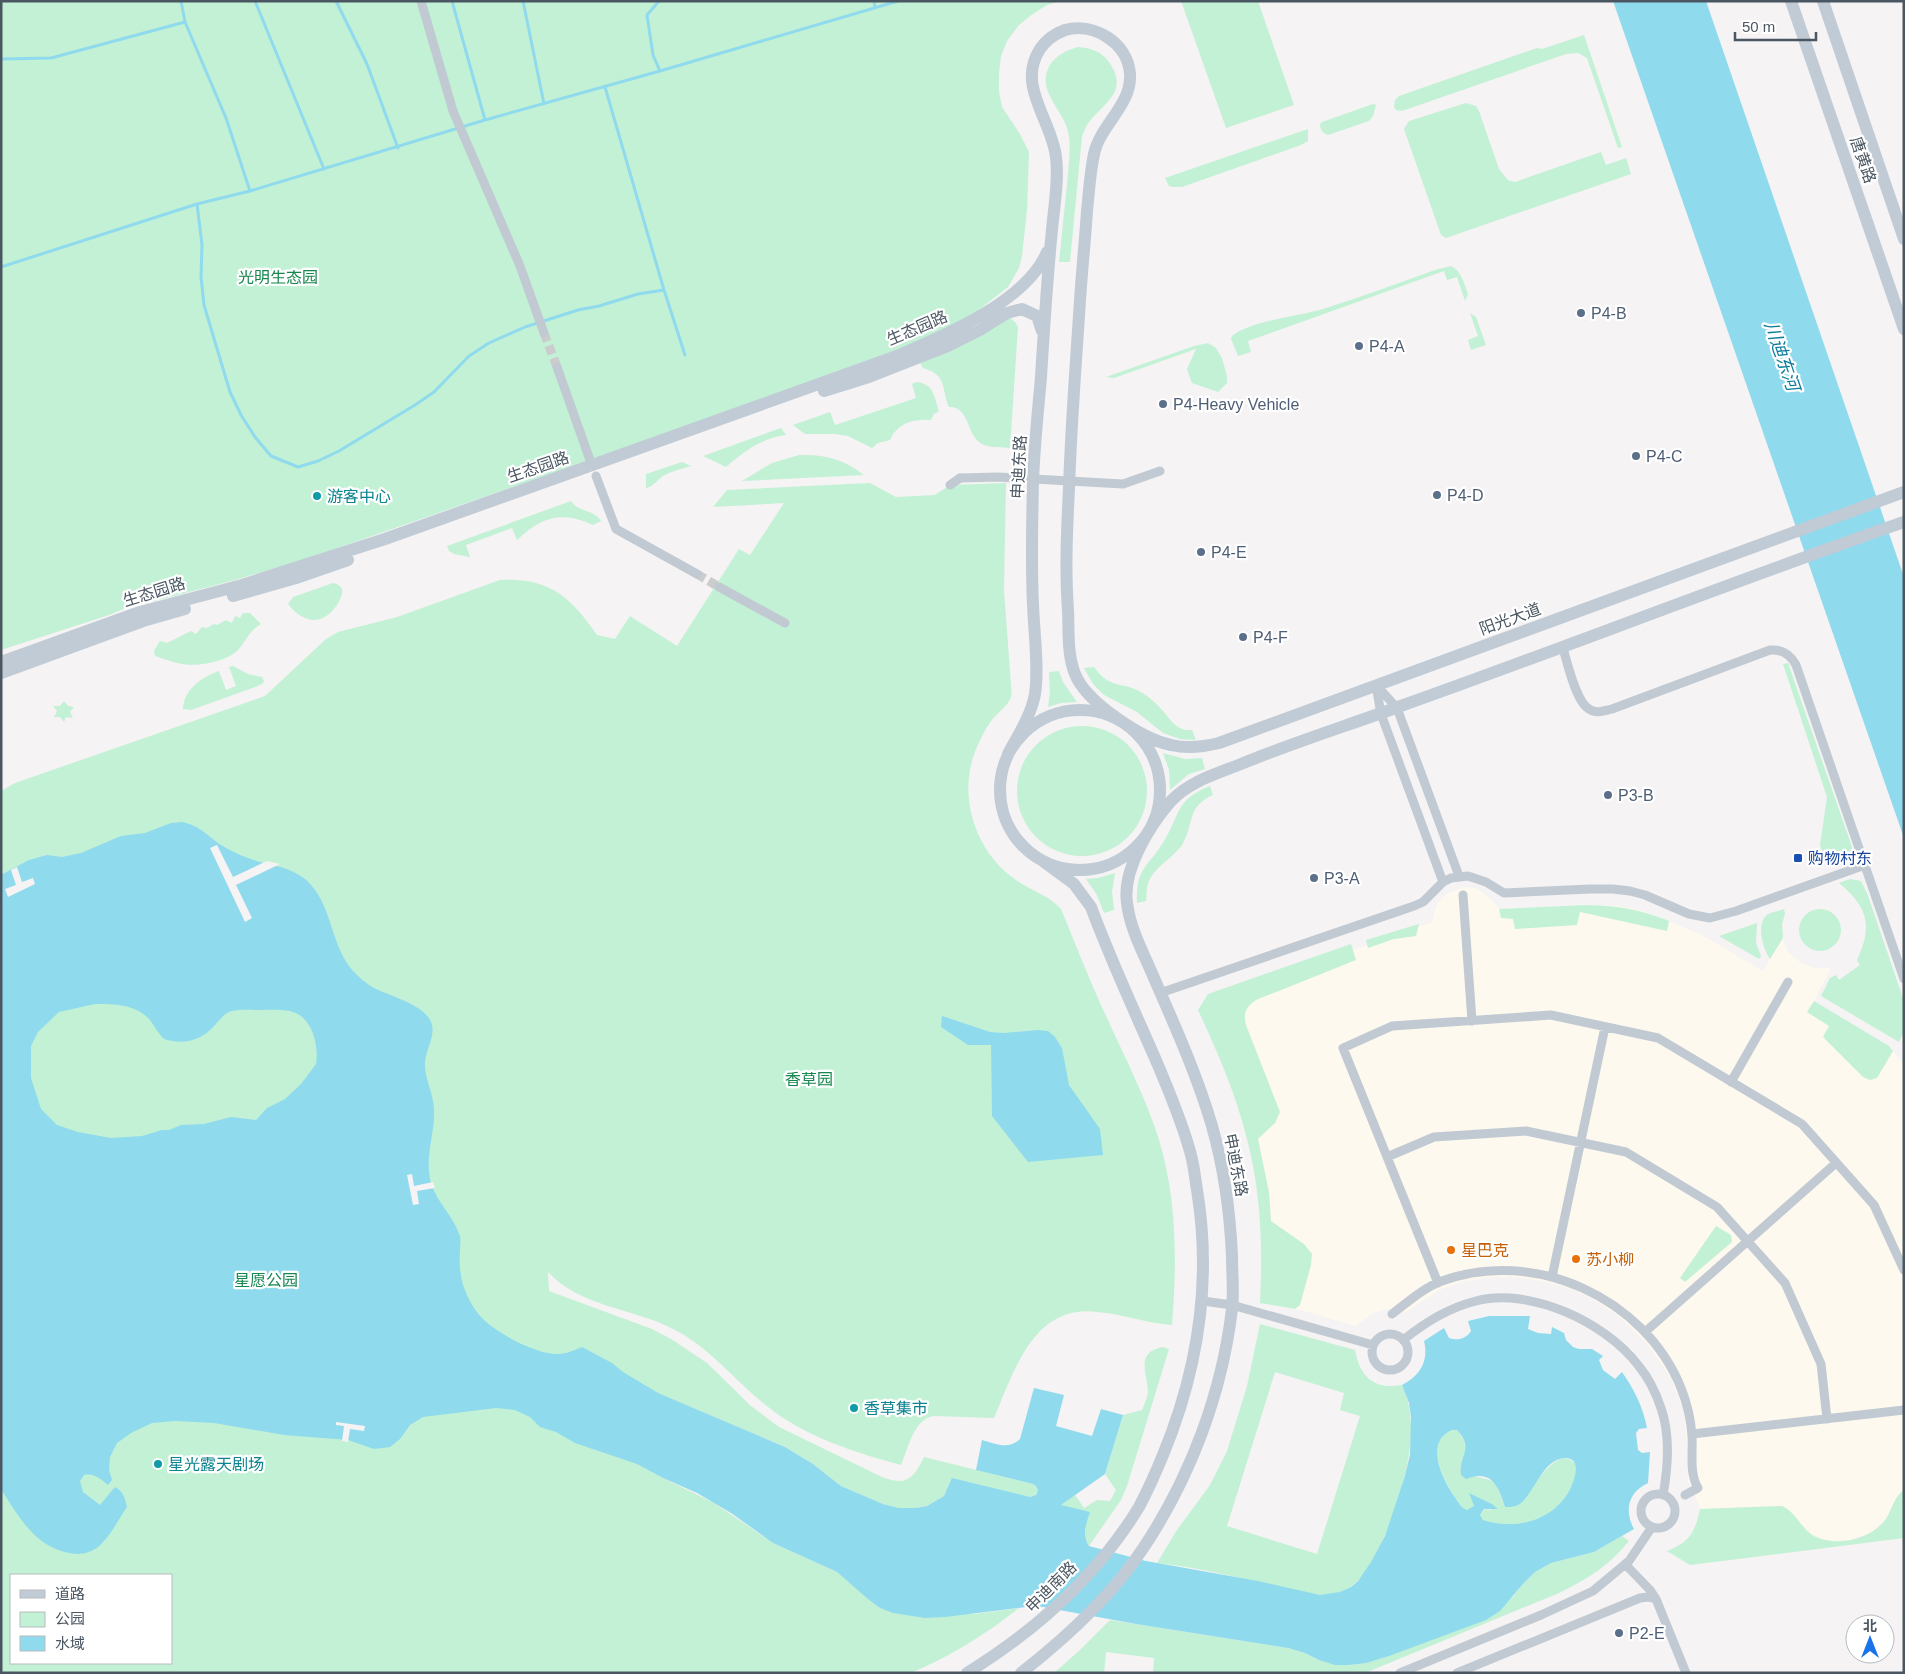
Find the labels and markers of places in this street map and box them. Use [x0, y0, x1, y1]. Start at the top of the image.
place label: P4-B [1591, 305, 1627, 322]
marker: P4-B [1575, 307, 1587, 319]
place label: P4-A [1369, 338, 1405, 355]
marker: P4-A [1353, 340, 1365, 352]
place label: P4-Heavy Vehicle [1173, 396, 1299, 413]
marker: P4-Heavy Vehicle [1157, 398, 1169, 410]
place label: P4-C [1646, 448, 1682, 465]
marker: P4-C [1630, 450, 1642, 462]
place label: P4-D [1447, 487, 1483, 504]
place label: 游客中心 [327, 488, 391, 505]
marker: P4-D [1431, 489, 1443, 501]
marker: 游客中心 [311, 490, 323, 502]
place label: P4-E [1211, 544, 1247, 561]
marker: P4-E [1195, 546, 1207, 558]
place label: P4-F [1253, 629, 1288, 646]
marker: P4-F [1237, 631, 1249, 643]
place label: P3-B [1618, 787, 1654, 804]
marker: P3-B [1602, 789, 1614, 801]
place label: 购物村东 [1808, 850, 1872, 867]
marker: 购物村东 [1792, 852, 1804, 864]
place label: P3-A [1324, 870, 1360, 887]
marker: P3-A [1308, 872, 1320, 884]
place label: 星巴克 [1461, 1242, 1509, 1259]
marker: 星巴克 [1445, 1244, 1457, 1256]
place label: 苏小柳 [1586, 1251, 1634, 1268]
marker: 苏小柳 [1570, 1253, 1582, 1265]
place label: 香草集市 [864, 1400, 928, 1417]
marker: 香草集市 [848, 1402, 860, 1414]
place label: 星光露天剧场 [168, 1456, 264, 1473]
marker: 星光露天剧场 [152, 1458, 164, 1470]
place label: P2-E [1629, 1625, 1665, 1642]
marker: P2-E [1613, 1627, 1625, 1639]

